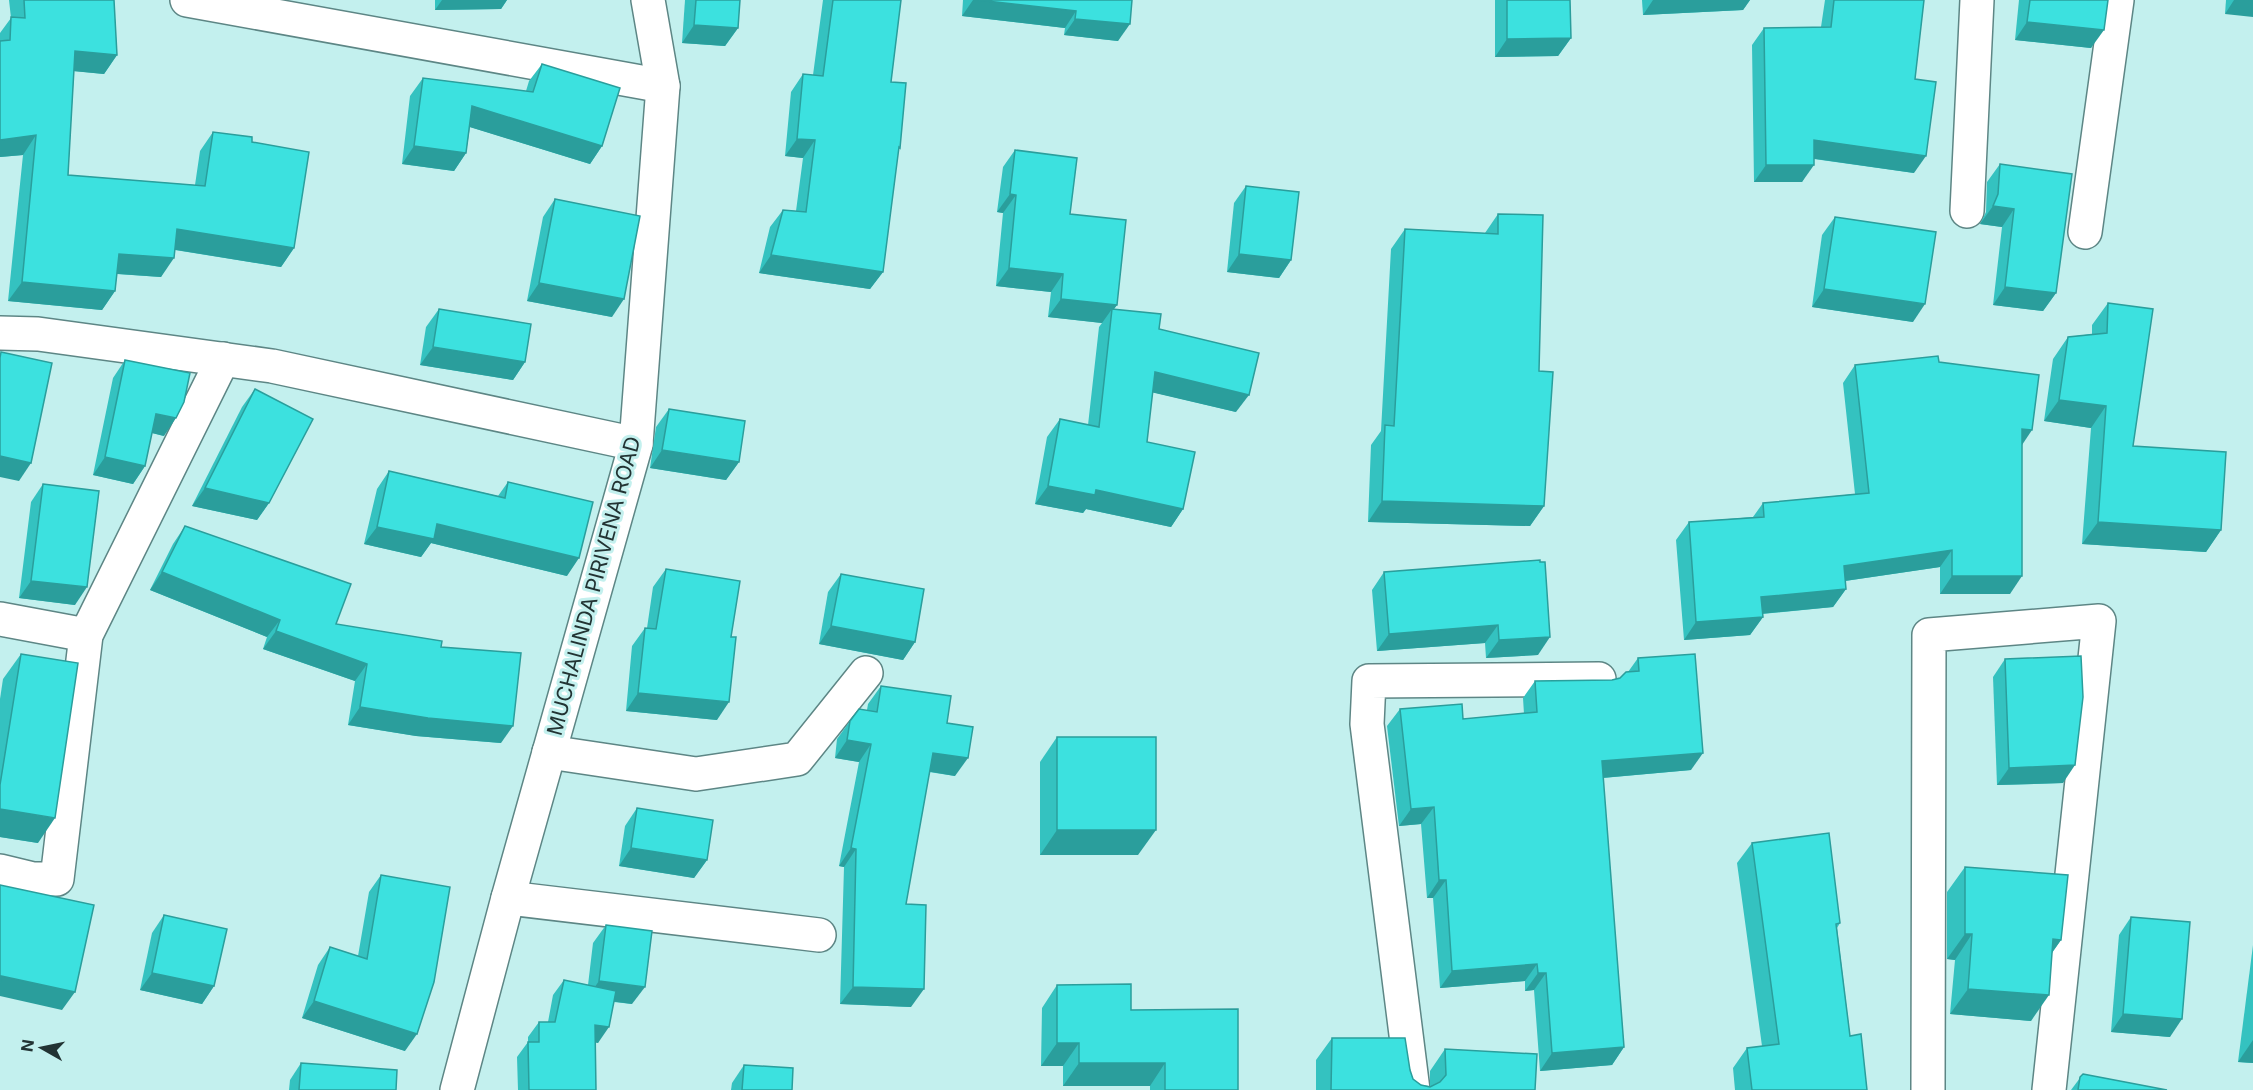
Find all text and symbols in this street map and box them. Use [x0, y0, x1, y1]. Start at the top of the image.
street label: MUCHALINDA PIRIVENA ROAD [542, 434, 645, 738]
north arrow [12, 1018, 72, 1078]
text: N [16, 1038, 38, 1053]

